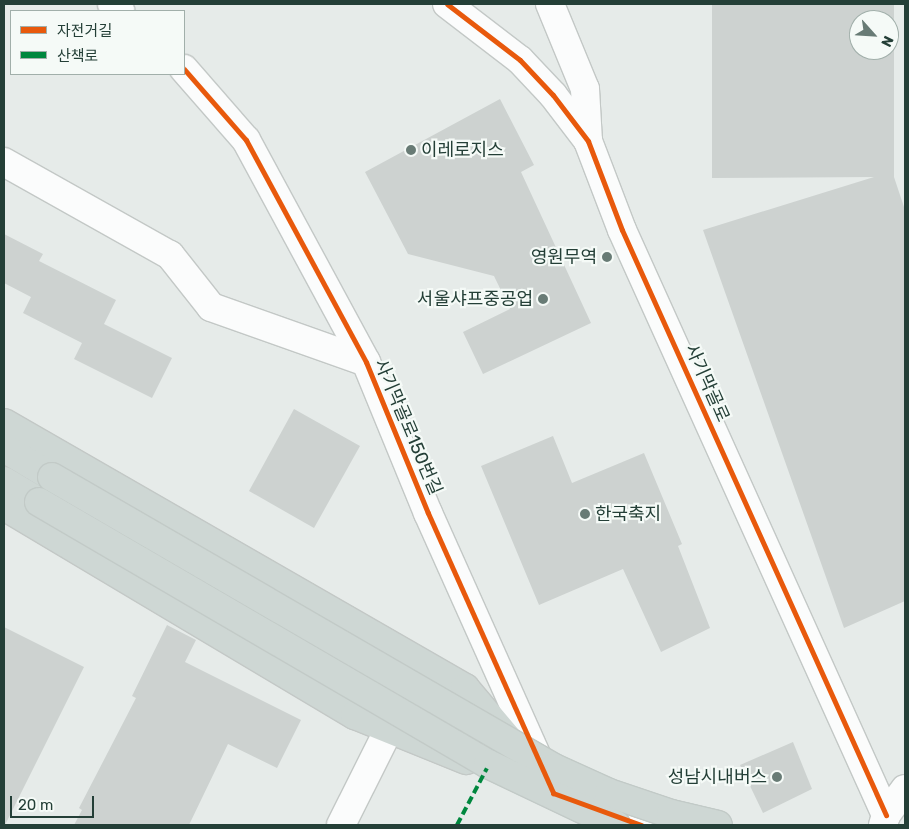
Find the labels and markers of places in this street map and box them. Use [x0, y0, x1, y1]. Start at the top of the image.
place label: 이레로지스 [421, 139, 504, 161]
marker: 이레로지스 [405, 144, 417, 156]
place label: 영원무역 [531, 246, 597, 268]
marker: 영원무역 [601, 251, 613, 263]
place label: 서울샤프중공업 [417, 288, 533, 310]
marker: 서울샤프중공업 [537, 293, 549, 305]
place label: 한국축지 [595, 503, 661, 525]
marker: 한국축지 [579, 508, 591, 520]
place label: 성남시내버스 [668, 766, 767, 788]
marker: 성남시내버스 [771, 771, 783, 783]

